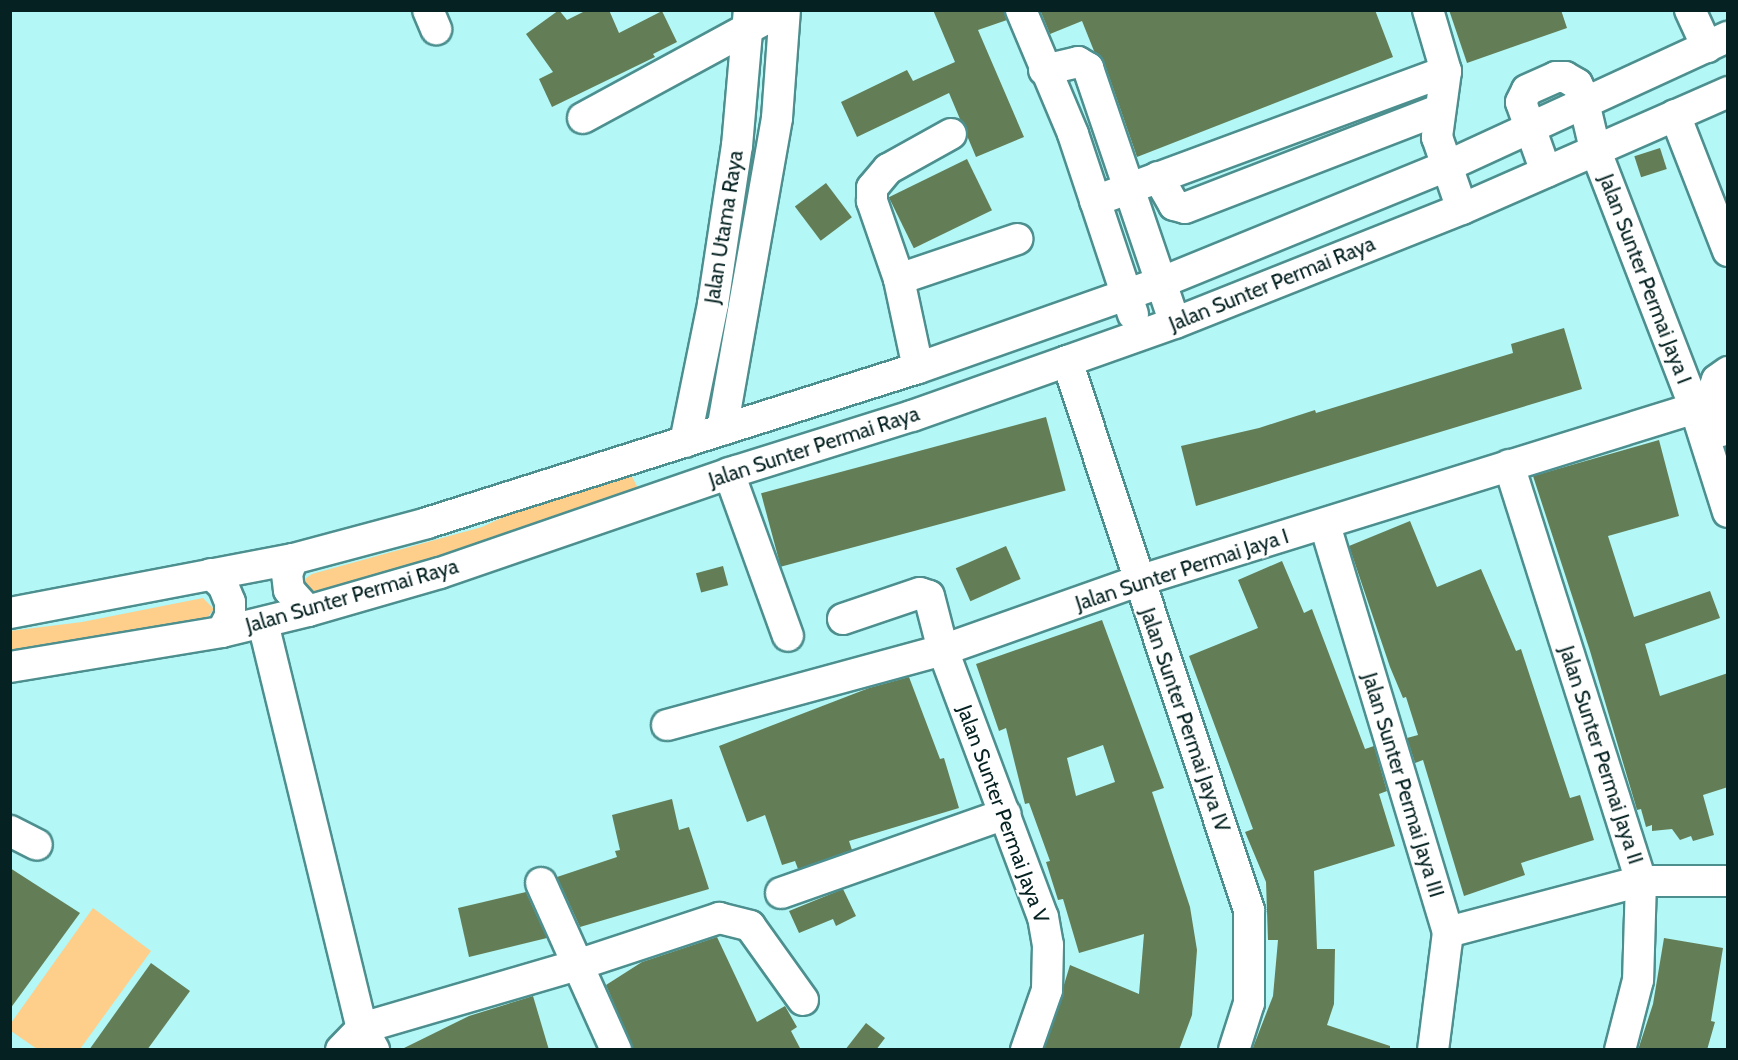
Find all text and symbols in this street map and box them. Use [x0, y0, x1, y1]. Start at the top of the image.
street label: Jalan Utama Raya [699, 149, 749, 305]
street label: Jalan Sunter Permai Jaya I [1593, 170, 1697, 388]
street label: Jalan Sunter Permai Raya [1165, 231, 1379, 337]
street label: Jalan Sunter Permai Raya [705, 401, 923, 493]
street label: Jalan Sunter Permai Jaya I [1072, 524, 1292, 616]
street label: Jalan Sunter Permai Raya [243, 554, 461, 638]
street label: Jalan Sunter Permai Jaya IV [1135, 605, 1235, 835]
street label: Jalan Sunter Permai Jaya II [1554, 643, 1648, 867]
street label: Jalan Sunter Permai Jaya III [1357, 670, 1449, 900]
street label: Jalan Sunter Permai Jaya V [952, 702, 1054, 926]

